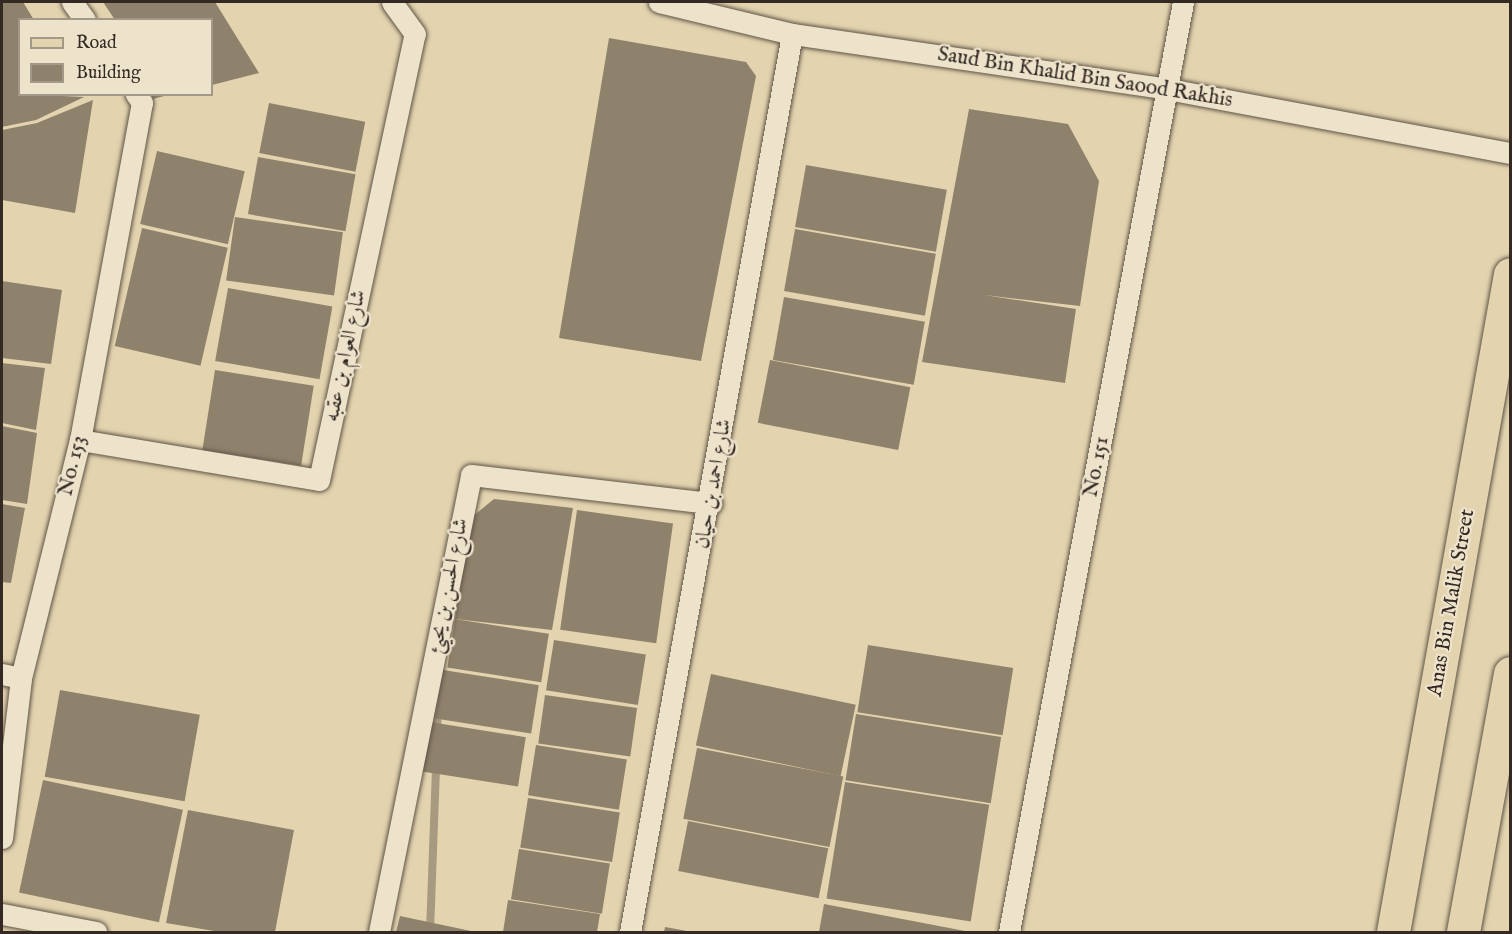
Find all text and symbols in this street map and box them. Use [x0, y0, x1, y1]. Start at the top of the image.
legend [18, 18, 213, 96]
text: Road [76, 32, 117, 55]
street label: Saud Bin Khalid Bin Saood Rakhis [936, 42, 1234, 114]
text: Building [76, 62, 141, 85]
street label: شارع العوام بن عقبه [320, 288, 372, 424]
street label: شارع احمد بن حيان [690, 417, 738, 551]
street label: No. 153 [54, 433, 92, 499]
street label: No. 151 [1079, 435, 1115, 499]
street label: Anas Bin Malik Street [1423, 507, 1481, 699]
street label: شارع الحسن بن يحيئ [424, 516, 474, 656]

